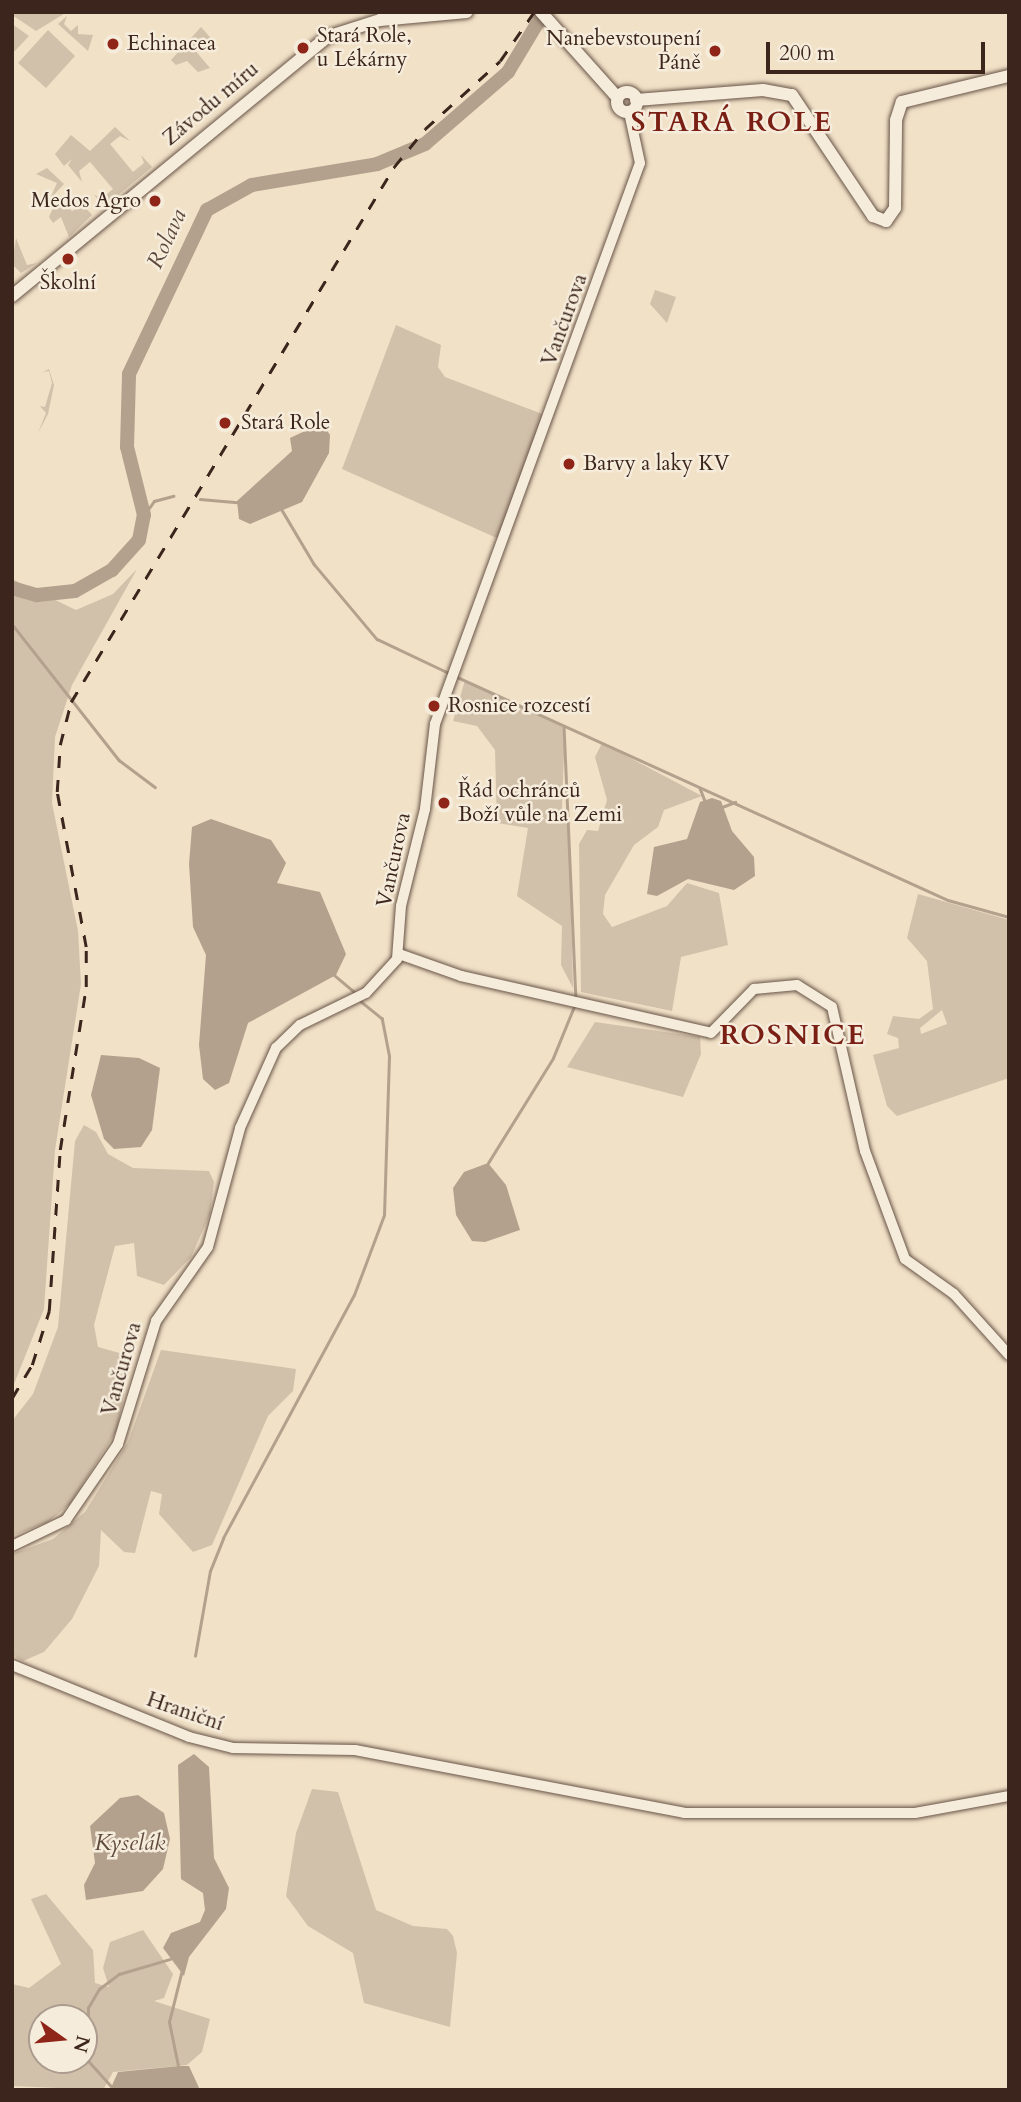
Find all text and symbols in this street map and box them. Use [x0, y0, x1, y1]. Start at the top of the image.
place label: Stará Role, u Lékárny [317, 23, 412, 73]
place label: Nanebevstoupení Páně [546, 26, 701, 76]
scale bar [769, 28, 988, 72]
place label: Echinacea [127, 31, 216, 57]
marker: Echinacea [105, 36, 121, 52]
text: 200 m [779, 39, 835, 68]
marker: Stará Role, u Lékárny [295, 40, 311, 56]
marker: Nanebevstoupení Páně [707, 43, 723, 59]
street label: Závodu míru [158, 57, 264, 151]
district label: STARÁ ROLE [632, 105, 832, 139]
place label: Medos Agro [31, 188, 141, 214]
marker: Medos Agro [147, 193, 163, 209]
water label: Rolava [141, 205, 193, 273]
marker: Školní [60, 251, 76, 267]
place label: Školní [40, 270, 96, 296]
street label: Vančurova [537, 270, 593, 370]
place label: Stará Role [241, 410, 330, 436]
marker: Stará Role [215, 413, 235, 433]
place label: Barvy a laky KV [583, 451, 730, 477]
marker: Barvy a laky KV [561, 456, 577, 472]
place label: Rosnice rozcestí [448, 693, 591, 719]
marker: Rosnice rozcestí [426, 698, 442, 714]
place label: Řád ochránců Boží vůle na Zemi [458, 778, 622, 828]
marker: Řád ochránců Boží vůle na Zemi [436, 795, 452, 811]
street label: Vančurova [372, 810, 416, 910]
district label: ROSNICE [720, 1018, 866, 1052]
street label: Vančurova [97, 1319, 147, 1419]
street label: Hraniční [143, 1687, 227, 1737]
water label: Kyselák [95, 1829, 165, 1857]
north arrow [28, 2004, 98, 2074]
text: N [67, 2033, 96, 2055]

